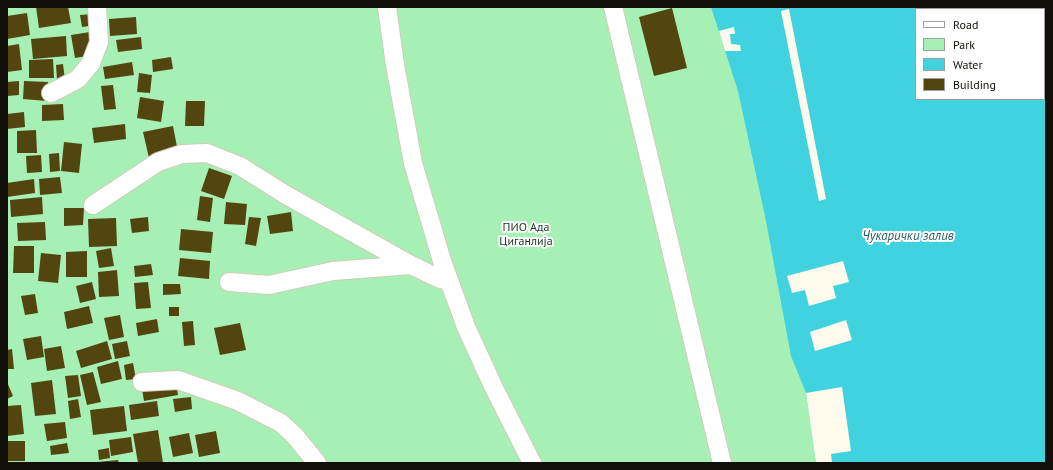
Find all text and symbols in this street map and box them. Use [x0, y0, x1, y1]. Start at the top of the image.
legend [915, 8, 1045, 100]
text: Road [953, 17, 978, 32]
text: Park [953, 37, 975, 52]
text: Water [953, 57, 983, 72]
text: Building [953, 77, 996, 92]
park label: ПИО Ада Циганлија [499, 221, 553, 249]
water label: Чукарички залив [862, 228, 954, 244]

